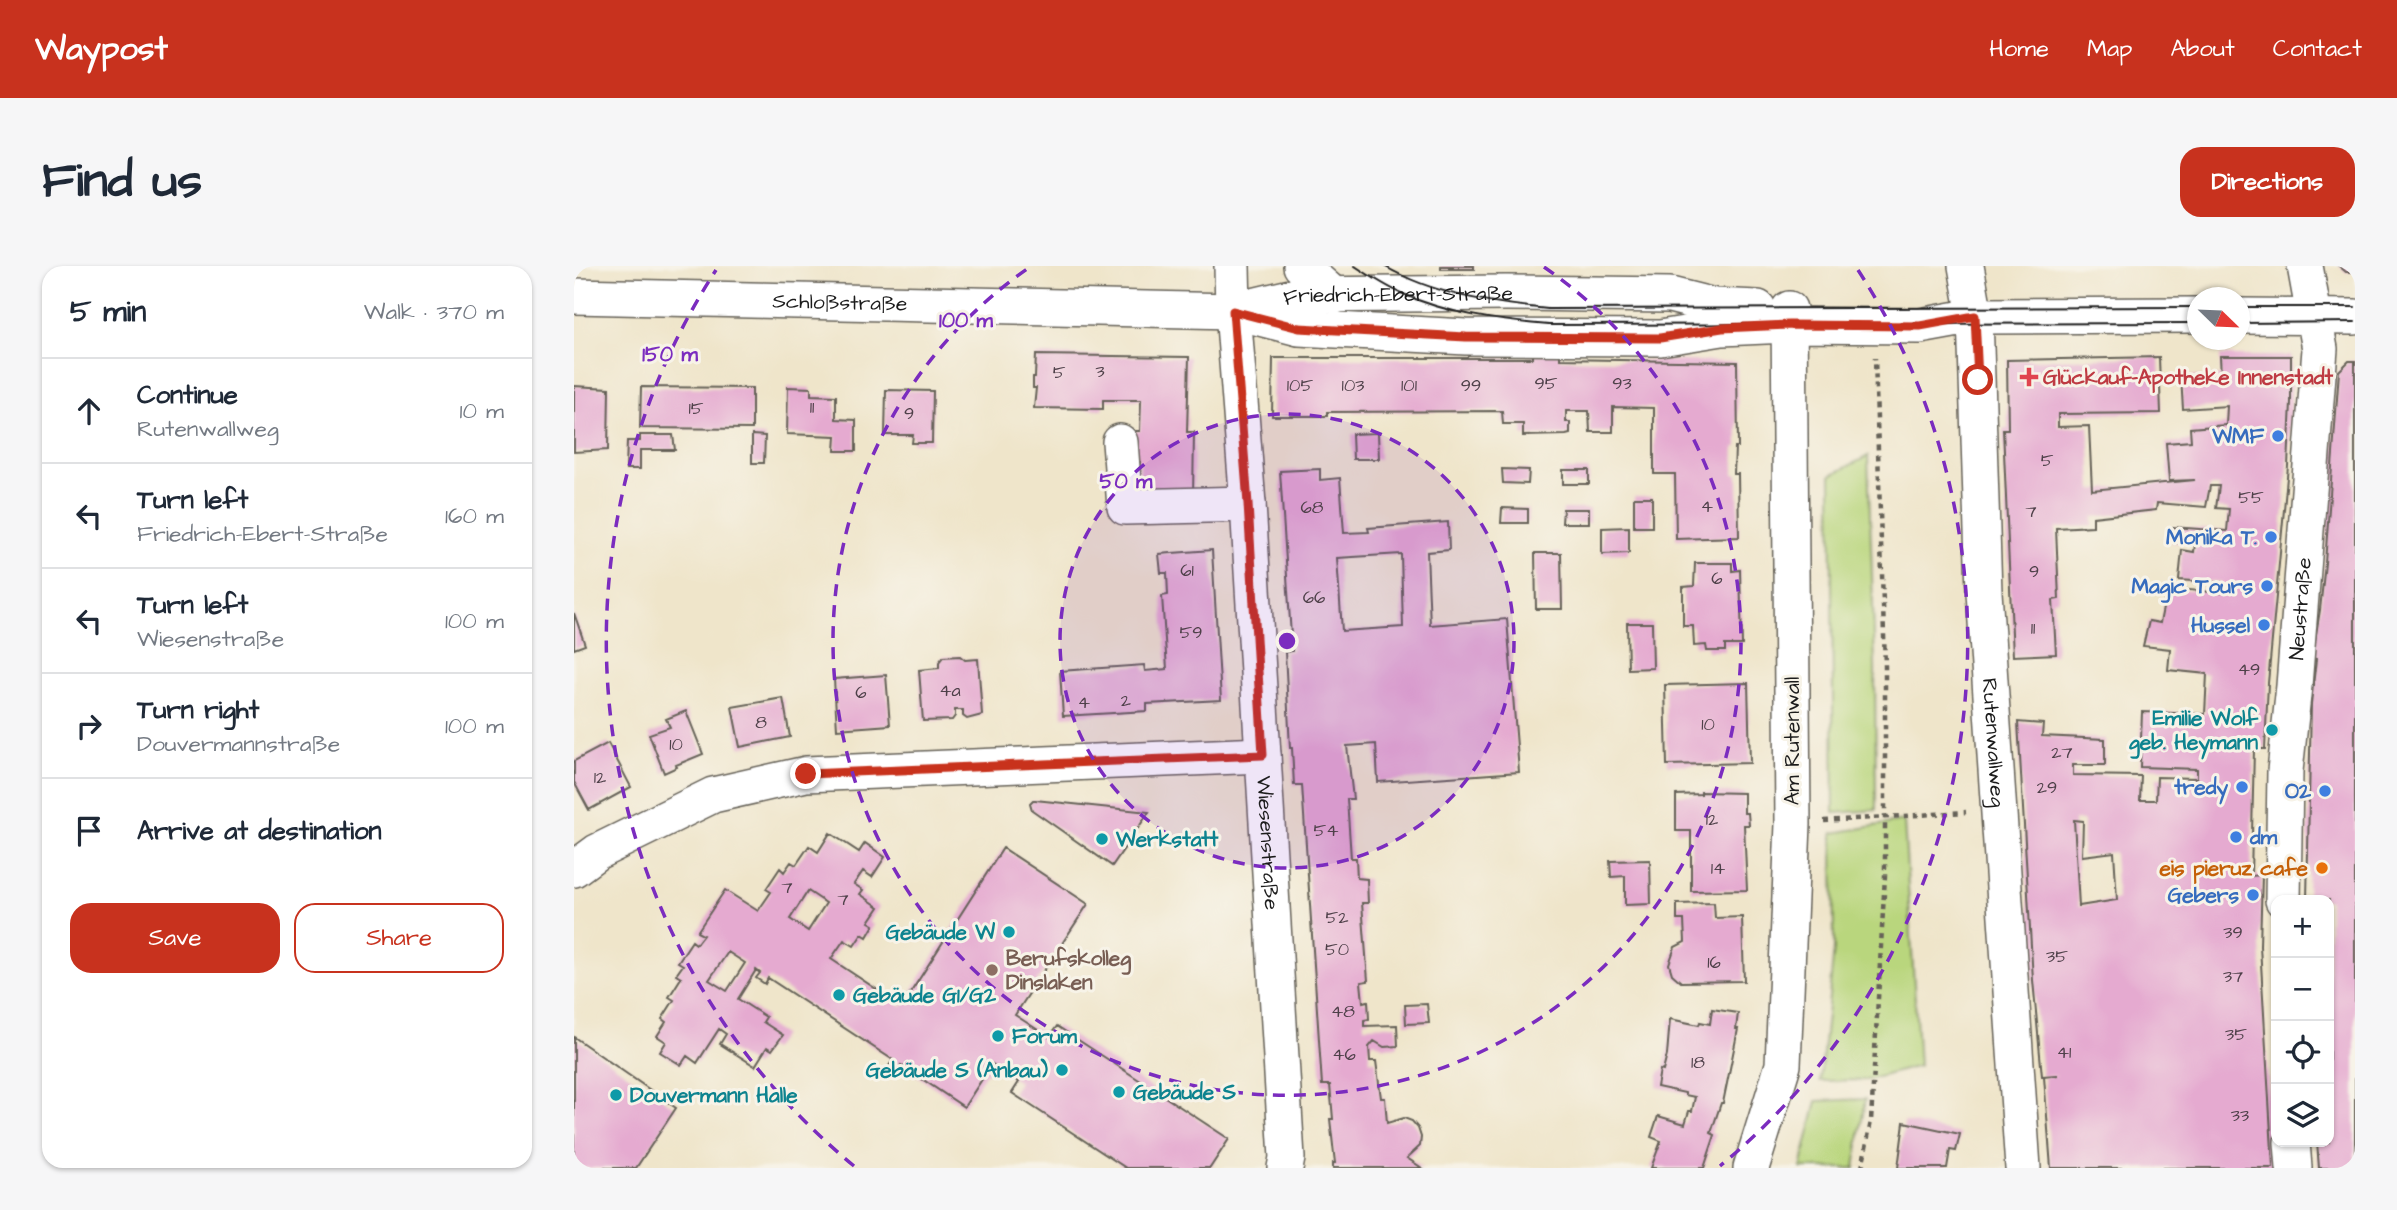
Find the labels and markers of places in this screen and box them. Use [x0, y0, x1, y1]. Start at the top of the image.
place label: Glückauf-Apotheke Innenstadt [2043, 363, 2333, 393]
marker: Glückauf-Apotheke Innenstadt [2021, 369, 2037, 385]
place label: WMF [2211, 422, 2264, 451]
marker: WMF [2270, 428, 2286, 444]
place label: Monika T. [2166, 523, 2257, 552]
marker: Monika T. [2263, 529, 2279, 545]
place label: Magic Tours [2132, 572, 2253, 603]
marker: Magic Tours [2259, 578, 2275, 594]
place label: Hussel [2191, 611, 2251, 640]
marker: Hussel [2256, 617, 2272, 633]
centre of rings [1275, 629, 1299, 653]
place label: Emilie Wolf geb. Heymann [2129, 704, 2259, 760]
marker: Emilie Wolf geb. Heymann [2264, 722, 2280, 738]
place label: tredy [2173, 773, 2228, 805]
place label: O2 [2285, 777, 2312, 806]
marker: tredy [2234, 779, 2250, 795]
marker: O2 [2317, 783, 2333, 799]
place label: dm [2249, 823, 2278, 852]
place label: Werkstatt [1115, 825, 1219, 854]
marker: dm [2228, 829, 2244, 845]
marker: Werkstatt [1094, 831, 1110, 847]
place label: eis pieruz cafe [2159, 854, 2309, 884]
marker: eis pieruz cafe [2314, 860, 2330, 876]
place label: Gebers [2168, 881, 2239, 910]
marker: Gebers [2245, 887, 2261, 903]
place label: Gebäude W [886, 918, 995, 947]
marker: Gebäude W [1001, 924, 1017, 940]
place label: Berufskolleg Dinslaken [1006, 944, 1131, 997]
marker: Berufskolleg Dinslaken [984, 962, 1000, 978]
place label: Gebäude G1/G2 [853, 981, 997, 1010]
marker: Gebäude G1/G2 [831, 987, 847, 1003]
place label: Forum [1012, 1022, 1078, 1051]
marker: Forum [990, 1028, 1006, 1044]
place label: Gebäude S (Anbau) [866, 1056, 1049, 1085]
marker: Gebäude S (Anbau) [1054, 1062, 1070, 1078]
place label: Gebäude S [1133, 1078, 1237, 1107]
place label: Douvermann Halle [630, 1081, 798, 1110]
marker: Gebäude S [1111, 1084, 1127, 1100]
marker: Douvermann Halle [608, 1087, 624, 1103]

